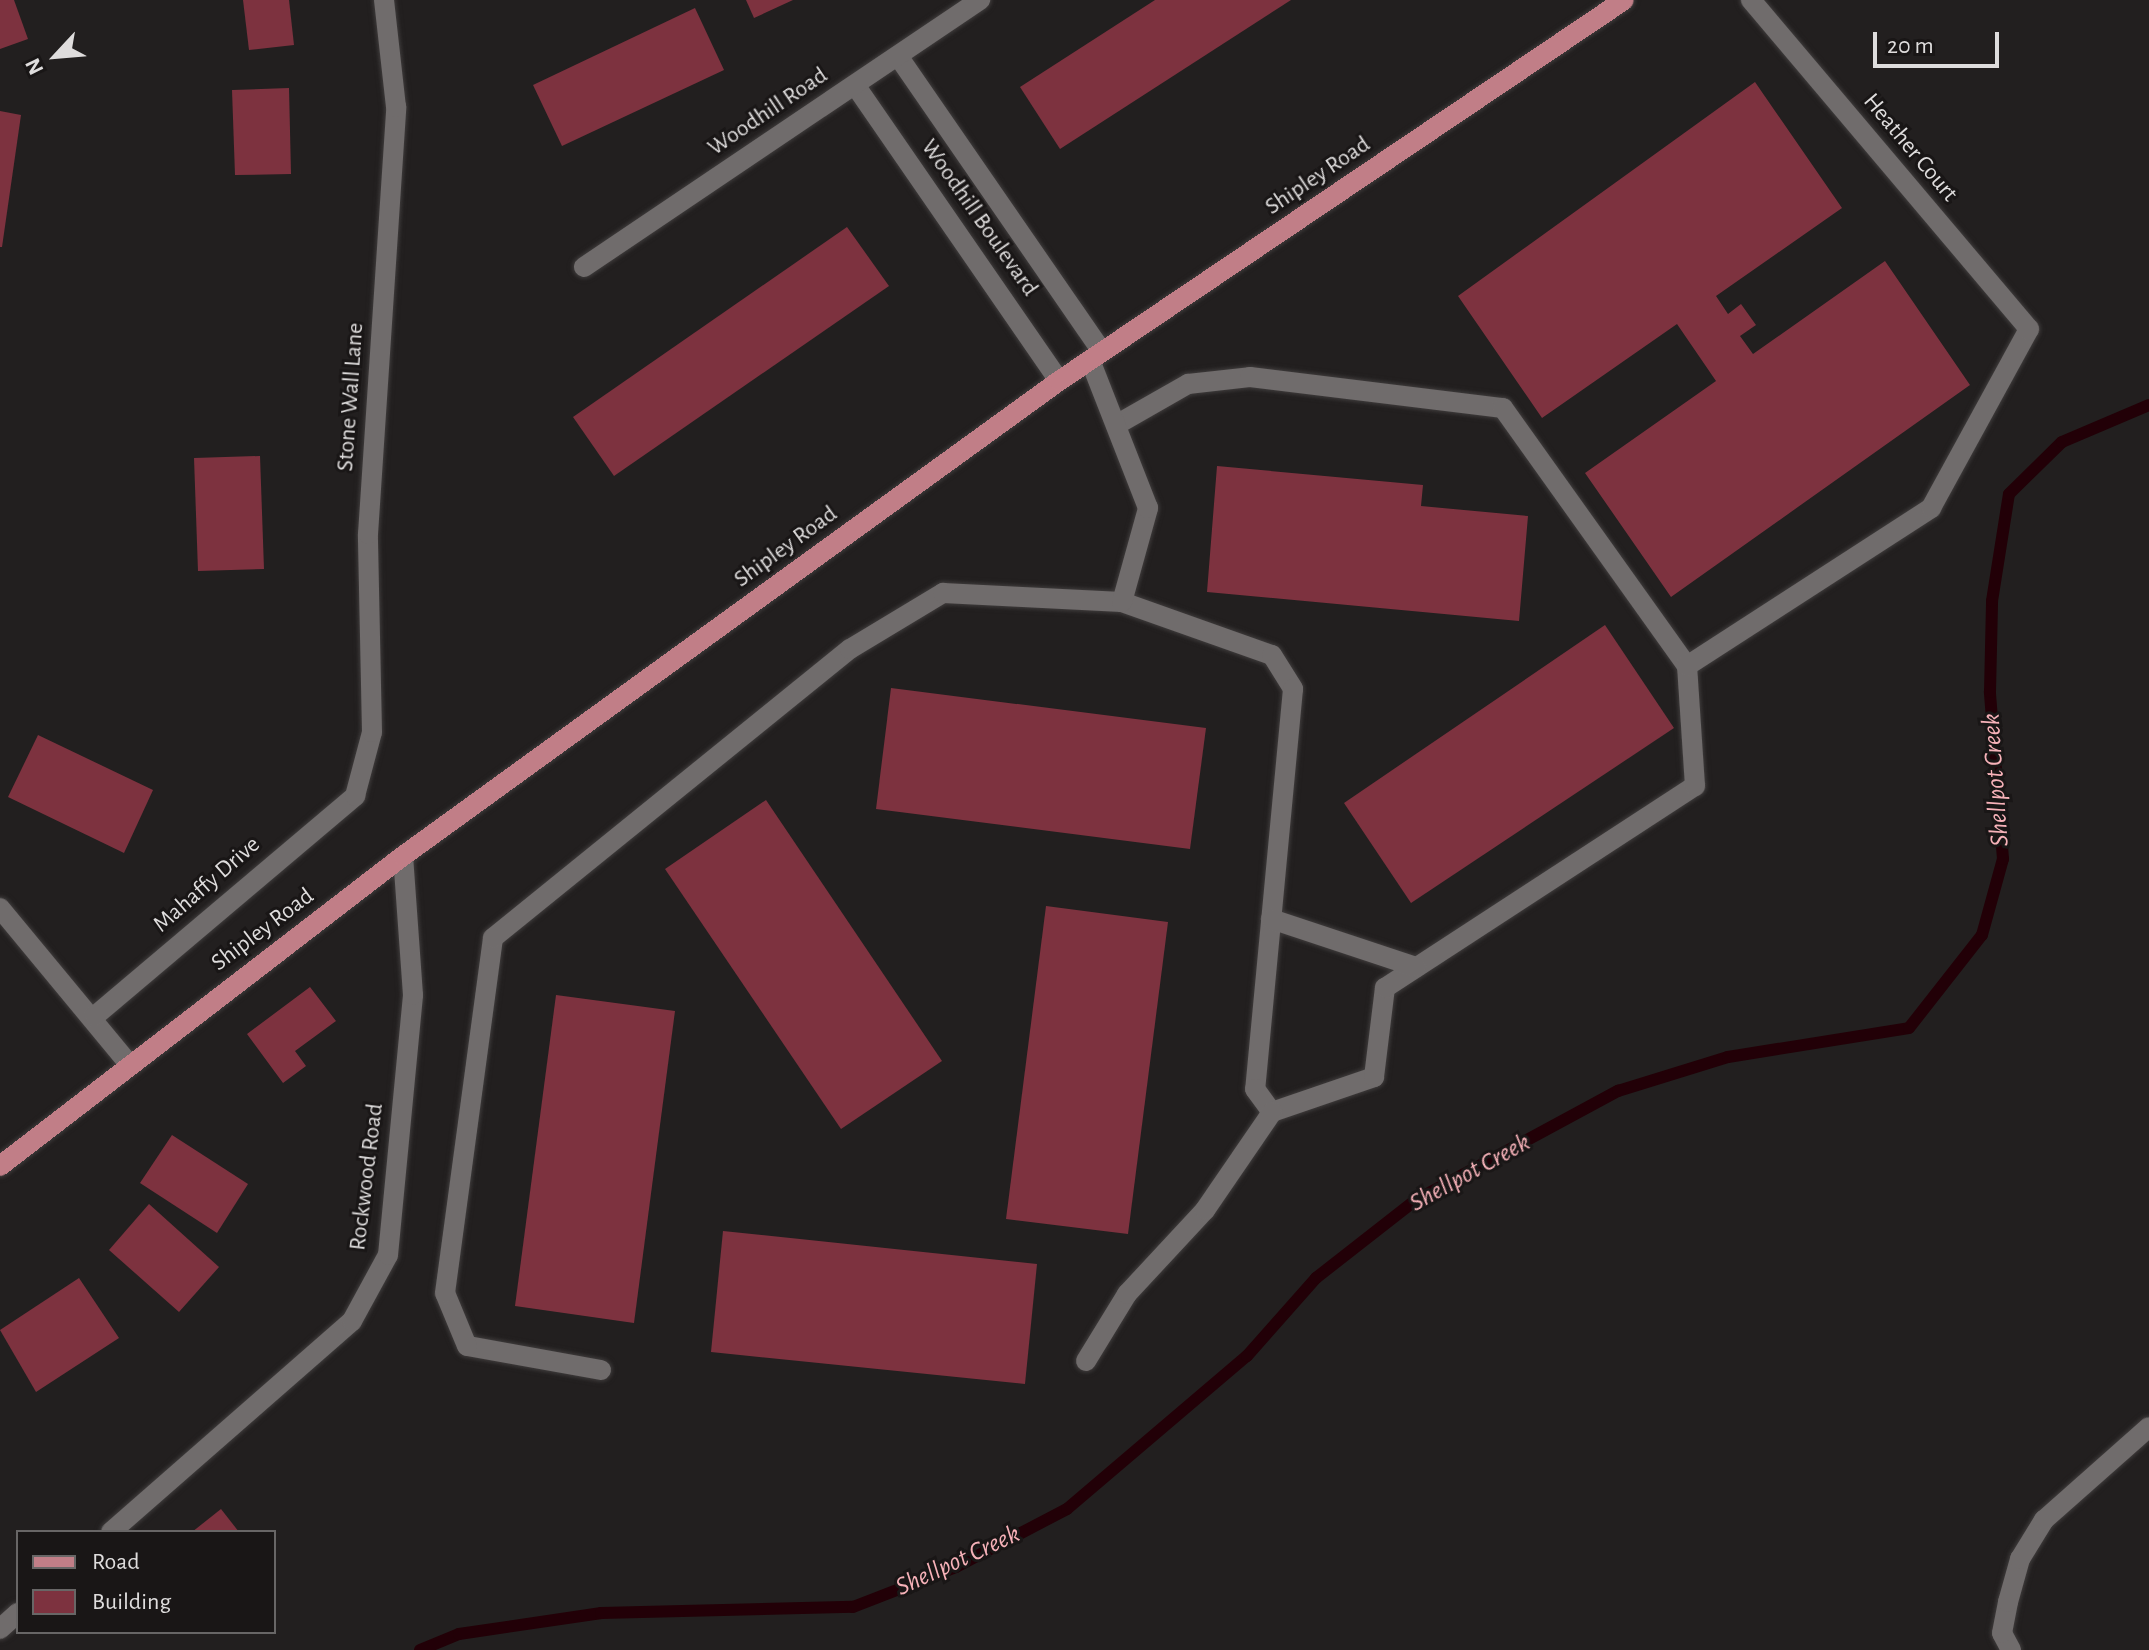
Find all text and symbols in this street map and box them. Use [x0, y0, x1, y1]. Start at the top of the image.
north arrow [16, 16, 96, 96]
scale bar [1877, 16, 2003, 66]
text: 20 m [1887, 34, 1934, 58]
text: N [21, 55, 48, 78]
street label: Woodhill Road [703, 61, 833, 163]
street label: Heather Court [1856, 88, 1964, 208]
street label: Shipley Road [1260, 130, 1376, 222]
street label: Woodhill Boulevard [914, 134, 1044, 302]
street label: Stone Wall Lane [331, 322, 371, 472]
street label: Shipley Road [729, 500, 843, 594]
water label: Shellpot Creek [1976, 712, 2016, 848]
street label: Mahaffy Drive [148, 831, 266, 939]
street label: Shipley Road [206, 882, 320, 978]
street label: Rockwood Road [344, 1102, 390, 1252]
water label: Shellpot Creek [1404, 1127, 1536, 1219]
water label: Shellpot Creek [891, 1519, 1025, 1603]
legend [16, 1530, 276, 1634]
text: Road [92, 1550, 140, 1574]
text: Building [92, 1590, 171, 1614]

